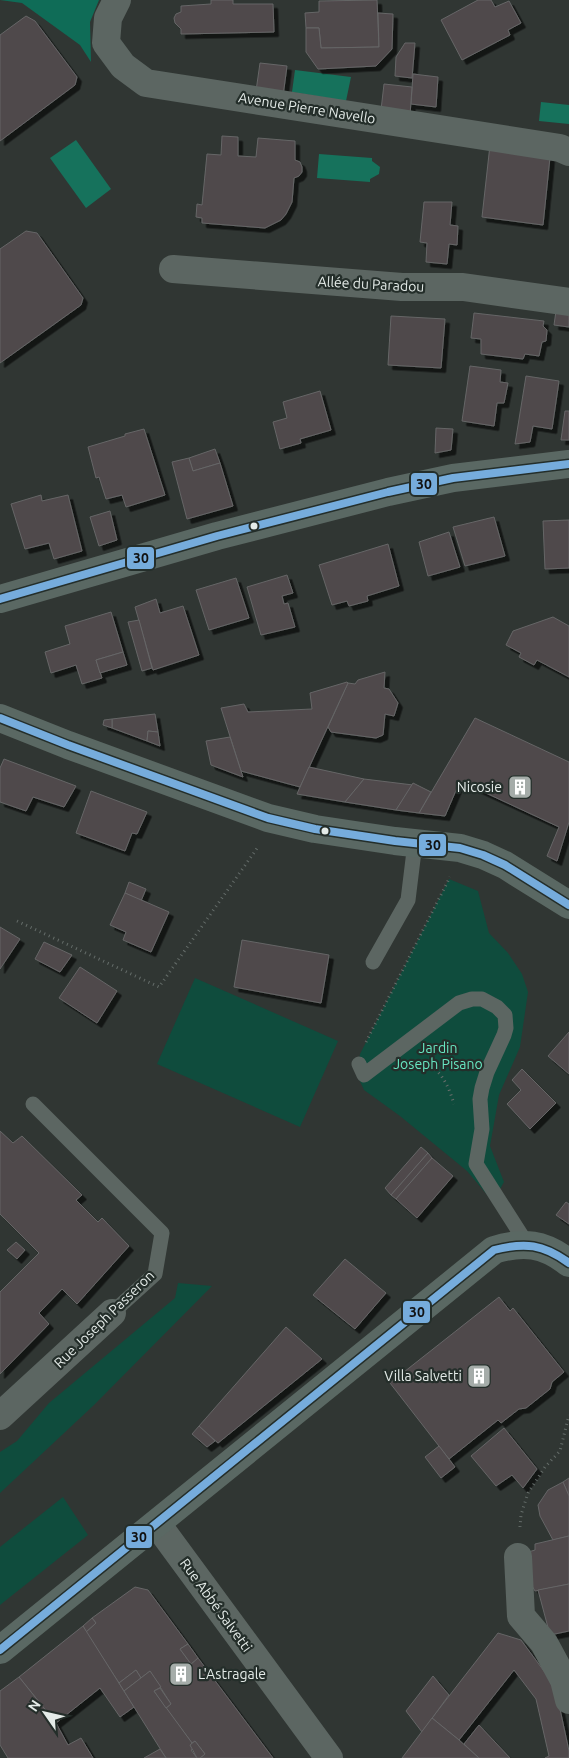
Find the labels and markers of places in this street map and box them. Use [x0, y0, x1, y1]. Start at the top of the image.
unlabelled marker [249, 521, 259, 531]
building icon: Nicosie [507, 774, 533, 800]
place label: Nicosie [457, 779, 502, 795]
unlabelled marker [320, 826, 330, 836]
building icon: Villa Salvetti [466, 1363, 492, 1389]
place label: Villa Salvetti [384, 1368, 462, 1384]
building icon: L'Astragale [168, 1661, 194, 1687]
place label: L'Astragale [198, 1666, 266, 1682]

